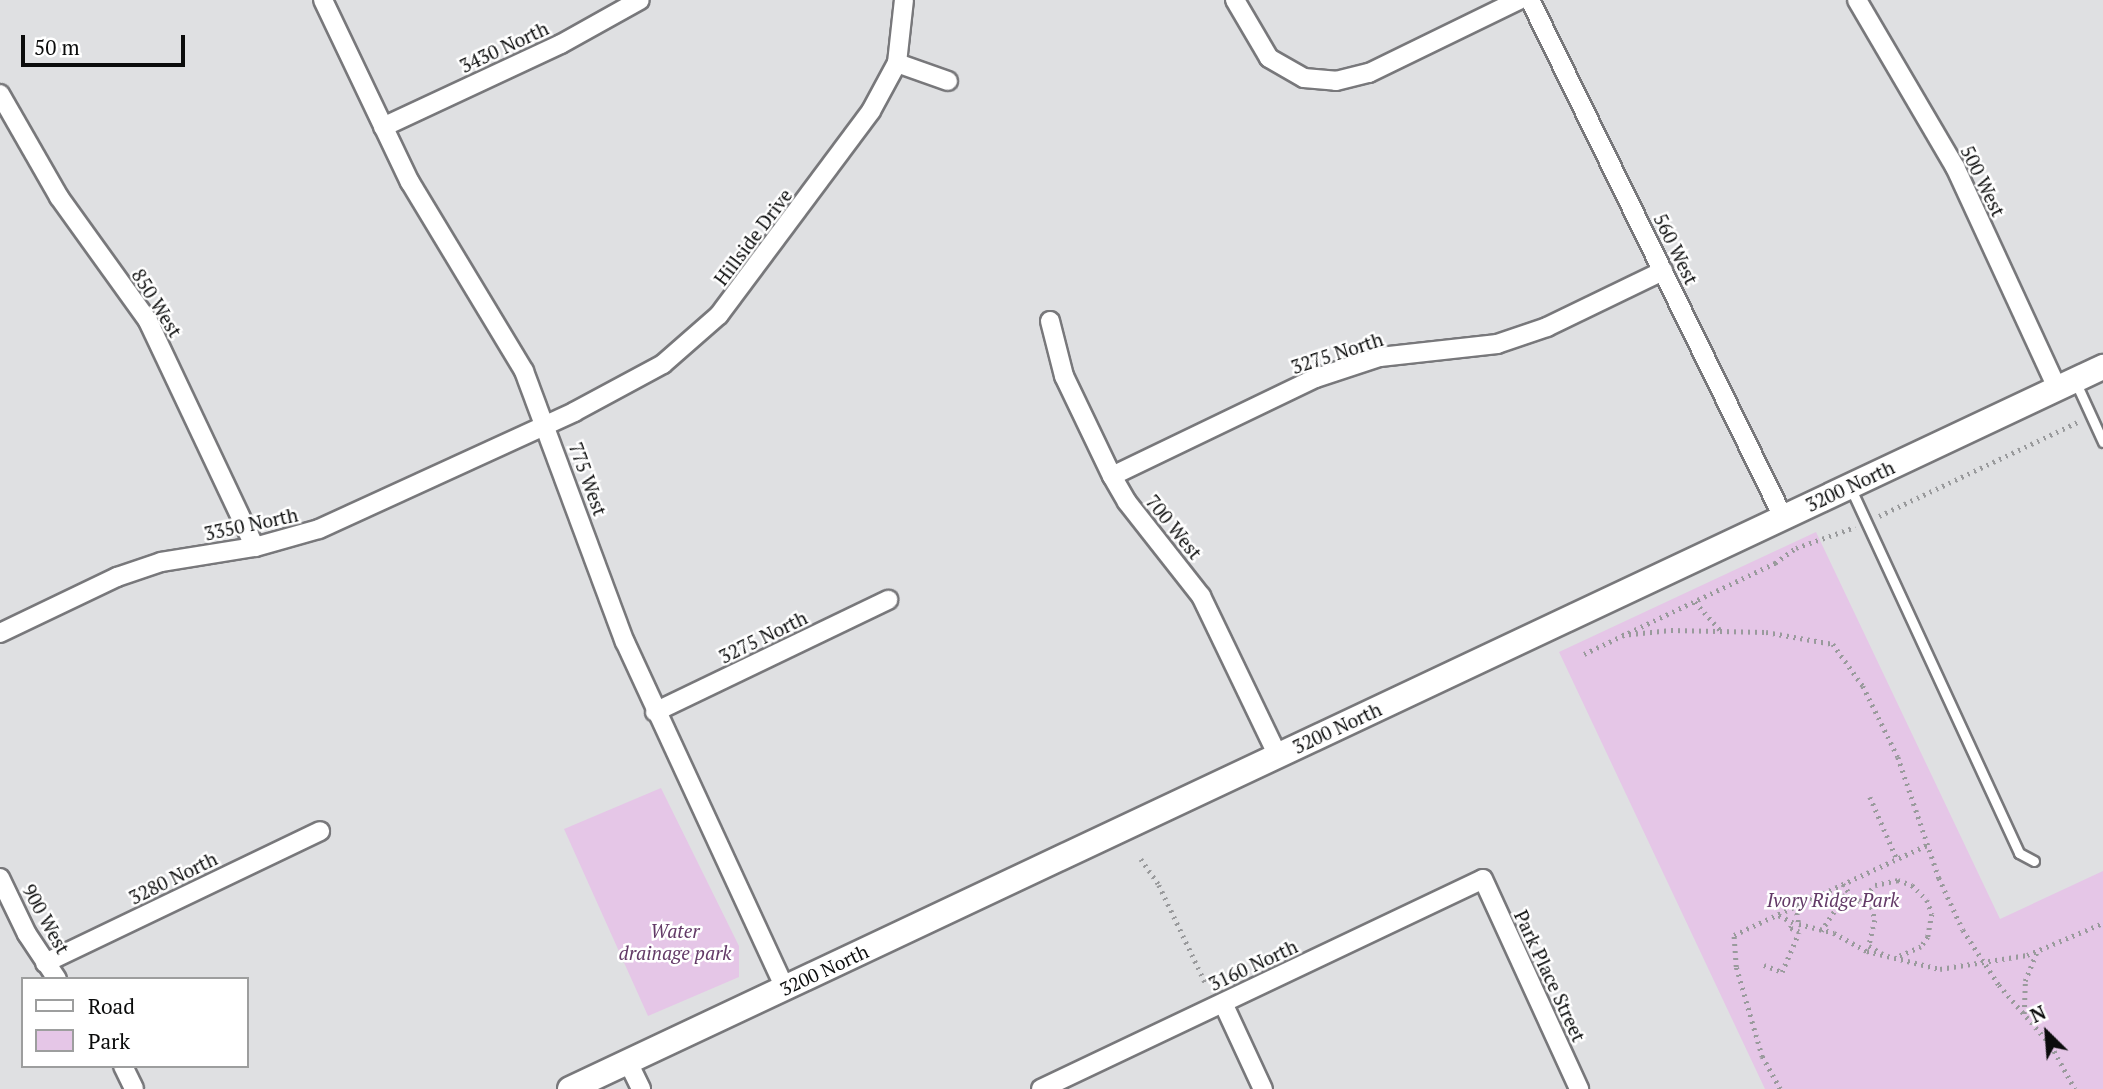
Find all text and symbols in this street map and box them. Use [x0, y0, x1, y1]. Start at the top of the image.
street label: 3430 North [456, 17, 552, 77]
scale bar [24, 21, 189, 65]
text: 50 m [34, 33, 80, 61]
street label: 500 West [1956, 142, 2010, 220]
street label: Hillside Drive [709, 184, 797, 290]
street label: 560 West [1649, 210, 1703, 288]
street label: 850 West [127, 265, 187, 341]
street label: 3275 North [1288, 327, 1386, 379]
street label: 775 West [564, 439, 612, 519]
street label: 3200 North [1802, 456, 1898, 516]
street label: 700 West [1141, 490, 1207, 564]
street label: 3350 North [202, 503, 300, 545]
street label: 3275 North [715, 606, 811, 668]
street label: 3200 North [1289, 698, 1385, 758]
street label: 3280 North [125, 847, 221, 909]
street label: 900 West [18, 880, 74, 958]
park label: Ivory Ridge Park [1767, 889, 1899, 911]
street label: Park Place Street [1510, 907, 1590, 1045]
park label: Water drainage park [618, 920, 732, 964]
street label: 3160 North [1205, 935, 1301, 995]
street label: 3200 North [776, 940, 872, 1000]
legend [21, 977, 248, 1068]
text: Road [88, 992, 135, 1020]
north arrow [2012, 998, 2082, 1068]
text: N [2026, 999, 2050, 1028]
text: Park [88, 1027, 130, 1055]

